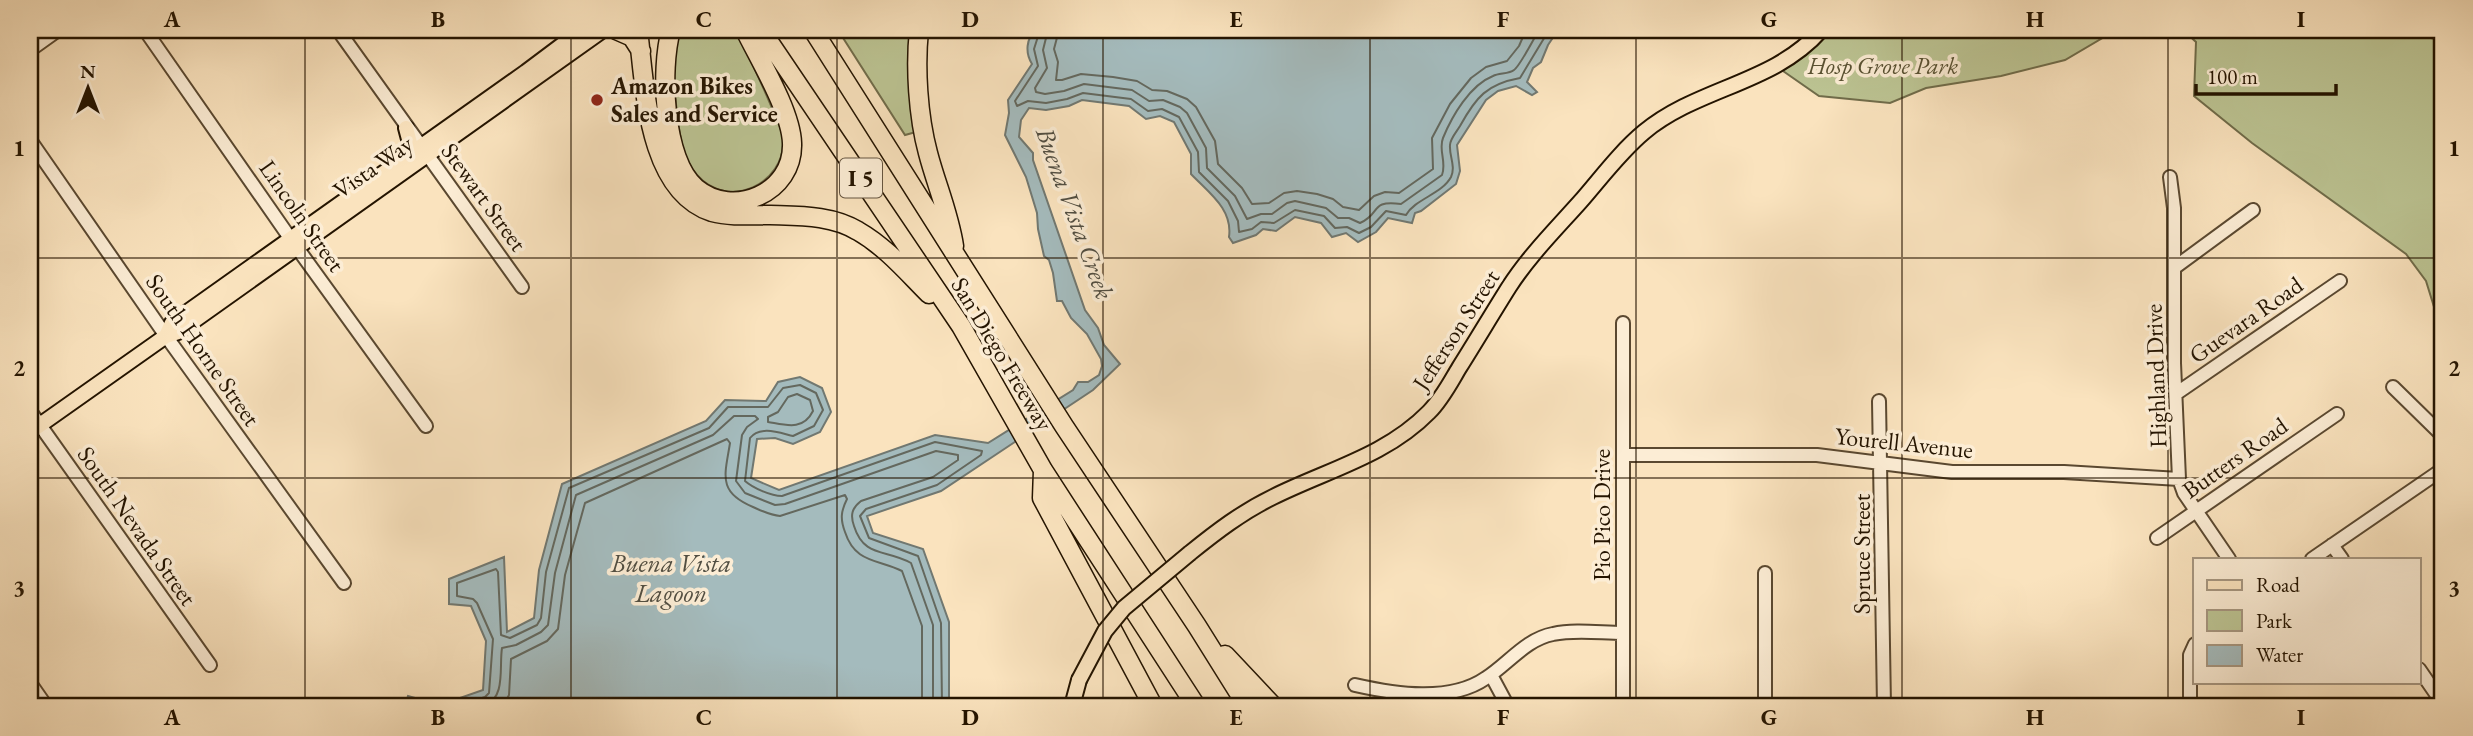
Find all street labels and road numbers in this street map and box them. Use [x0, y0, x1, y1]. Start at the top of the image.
street label: Vista Way [327, 128, 419, 205]
street label: Stewart Street [435, 136, 534, 257]
street label: Lincoln Street [253, 154, 352, 278]
road number: I 5 [840, 158, 882, 197]
street label: Jefferson Street [1404, 263, 1506, 398]
street label: South Horne Street [139, 267, 268, 432]
street label: Guevara Road [2183, 269, 2309, 370]
street label: San Diego Freeway [944, 271, 1061, 436]
street label: Highland Drive [2137, 303, 2174, 449]
street label: Butters Road [2176, 409, 2294, 505]
street label: Yourell Avenue [1834, 420, 1975, 465]
street label: South Nevada Street [71, 440, 204, 612]
street label: Pio Pico Drive [1586, 449, 1617, 581]
street label: Spruce Street [1846, 493, 1877, 614]

